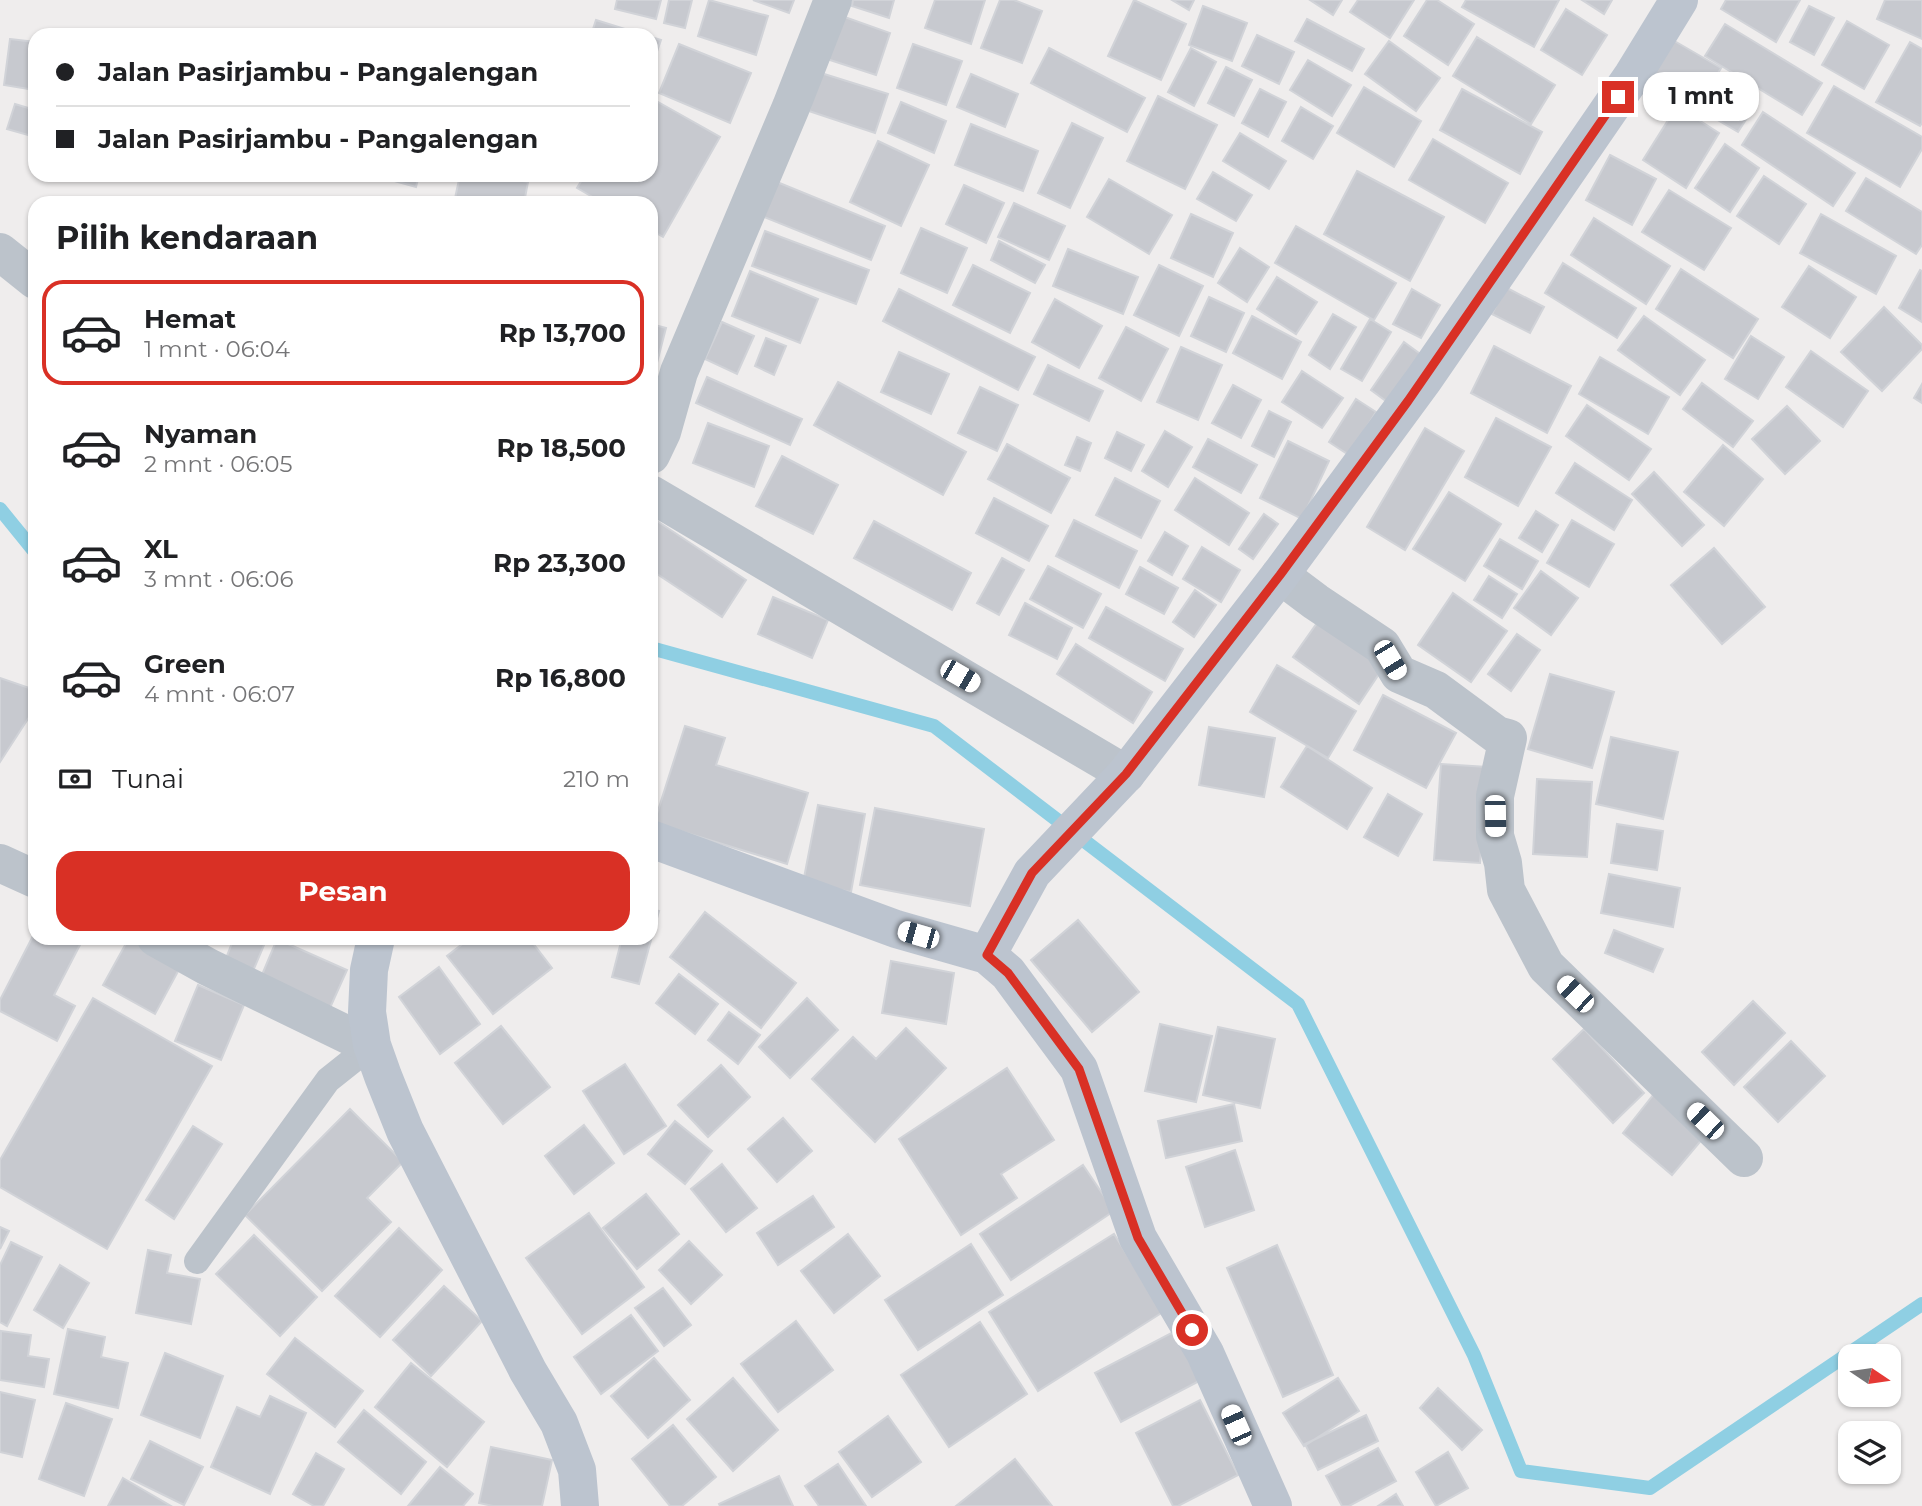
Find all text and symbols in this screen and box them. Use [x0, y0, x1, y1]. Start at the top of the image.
text: Jalan Pasirjambu - Pangalengan [98, 56, 538, 88]
callout: 1 mnt [1642, 72, 1758, 122]
route end [1602, 81, 1634, 113]
text: 1 mnt [1668, 82, 1734, 110]
text: Jalan Pasirjambu - Pangalengan [98, 123, 538, 155]
text: Pilih kendaraan [56, 218, 318, 257]
icon: car [60, 301, 123, 364]
text: Hemat [144, 303, 236, 335]
text: Rp 13,700 [499, 317, 626, 349]
text: 1 mnt · 06:04 [144, 335, 290, 363]
icon: car [60, 416, 123, 479]
text: Nyaman [144, 418, 257, 450]
text: Rp 18,500 [496, 432, 626, 464]
text: 2 mnt · 06:05 [144, 450, 293, 478]
icon: car [60, 531, 123, 594]
text: XL [144, 533, 178, 565]
text: Rp 23,300 [493, 547, 626, 579]
text: 3 mnt · 06:06 [144, 565, 293, 593]
car [1371, 637, 1410, 683]
icon: car [60, 646, 123, 709]
text: Green [144, 648, 226, 680]
car [937, 656, 984, 696]
text: Rp 16,800 [495, 662, 626, 694]
text: 4 mnt · 06:07 [144, 680, 295, 708]
icon: cash [56, 760, 94, 798]
text: Tunai [112, 763, 184, 795]
text: 210 m [563, 765, 630, 793]
car [1485, 795, 1506, 837]
button: Pesan [56, 851, 630, 931]
car [895, 919, 942, 951]
car [1553, 972, 1598, 1016]
car [1683, 1099, 1728, 1143]
route start [1176, 1314, 1208, 1346]
north arrow [1838, 1344, 1900, 1407]
map controls [1838, 1344, 1901, 1484]
car [1218, 1402, 1255, 1448]
button: layers [1838, 1421, 1901, 1484]

